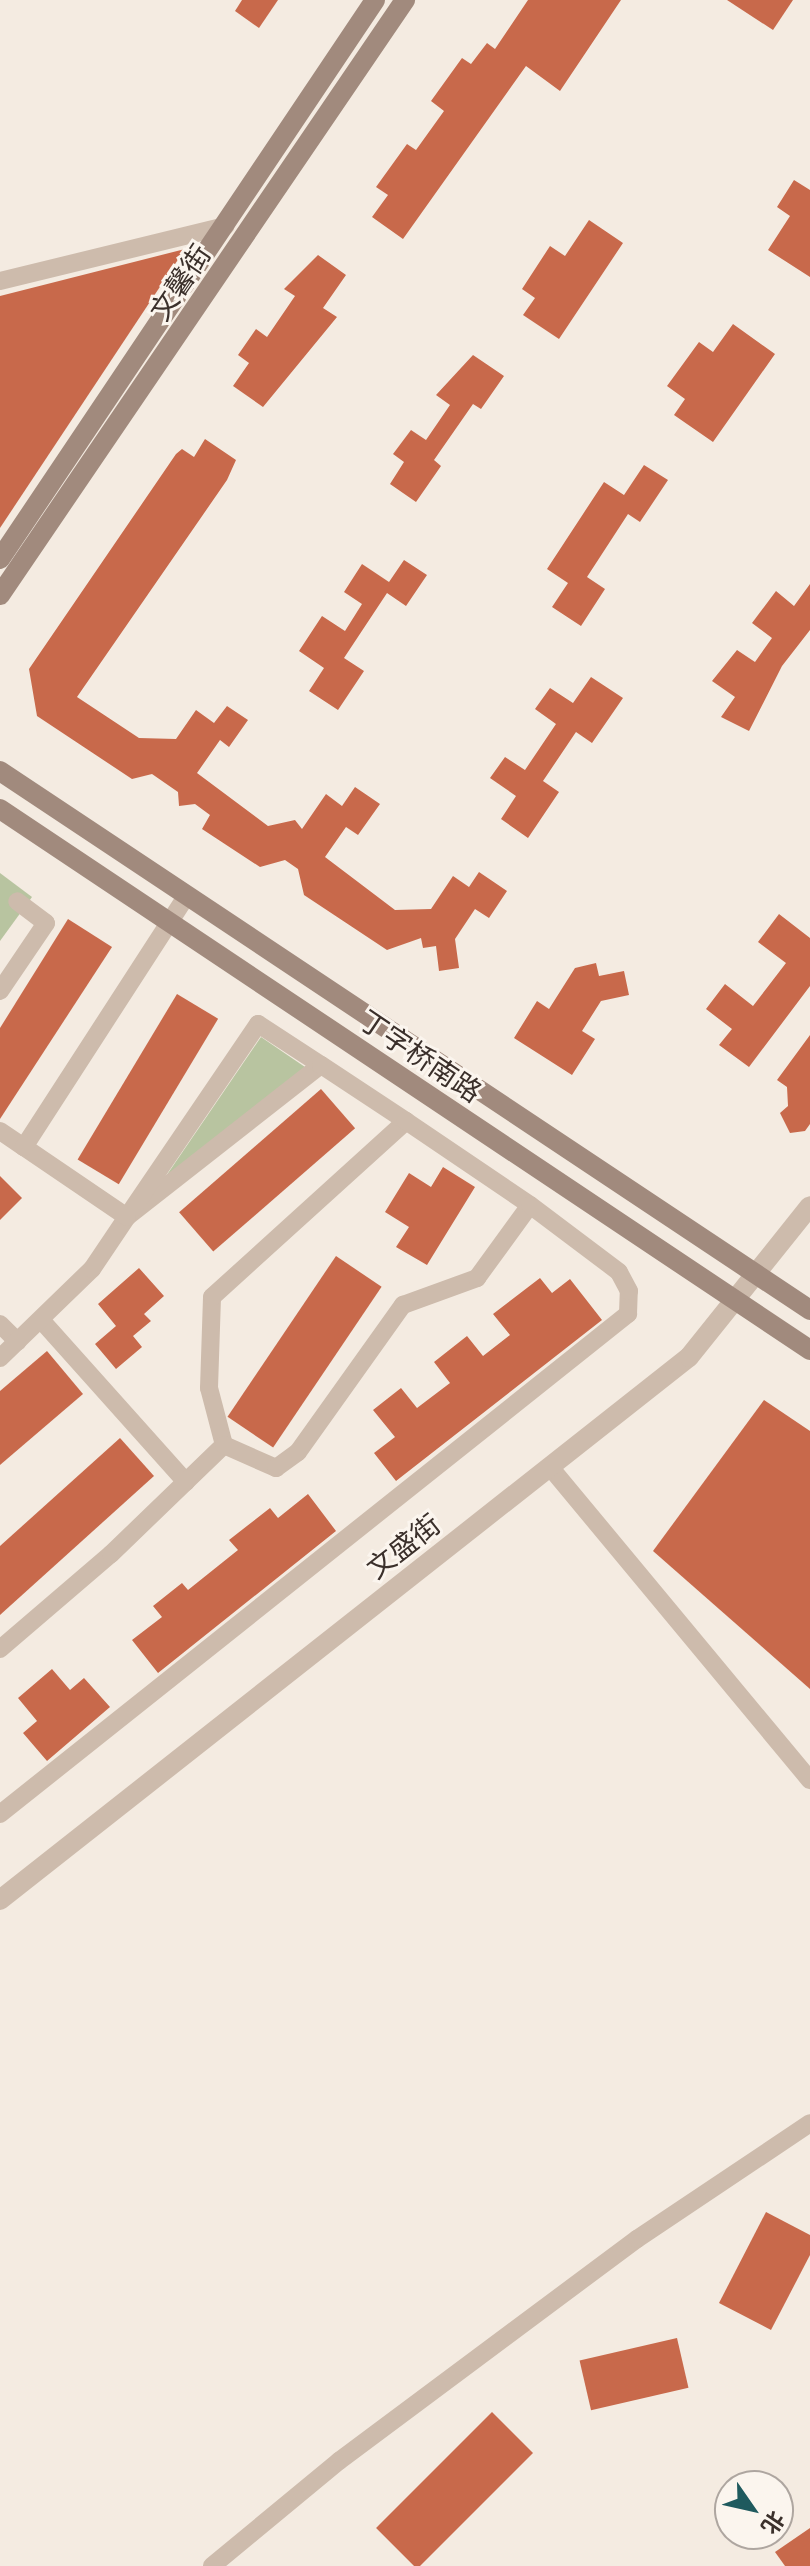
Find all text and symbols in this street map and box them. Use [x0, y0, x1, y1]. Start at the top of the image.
street label: 文馨街 [144, 239, 218, 327]
street label: 丁字桥南路 [353, 1004, 487, 1110]
street label: 文盛街 [361, 1508, 447, 1586]
north arrow [714, 2470, 794, 2550]
text: 北 [756, 2506, 789, 2539]

